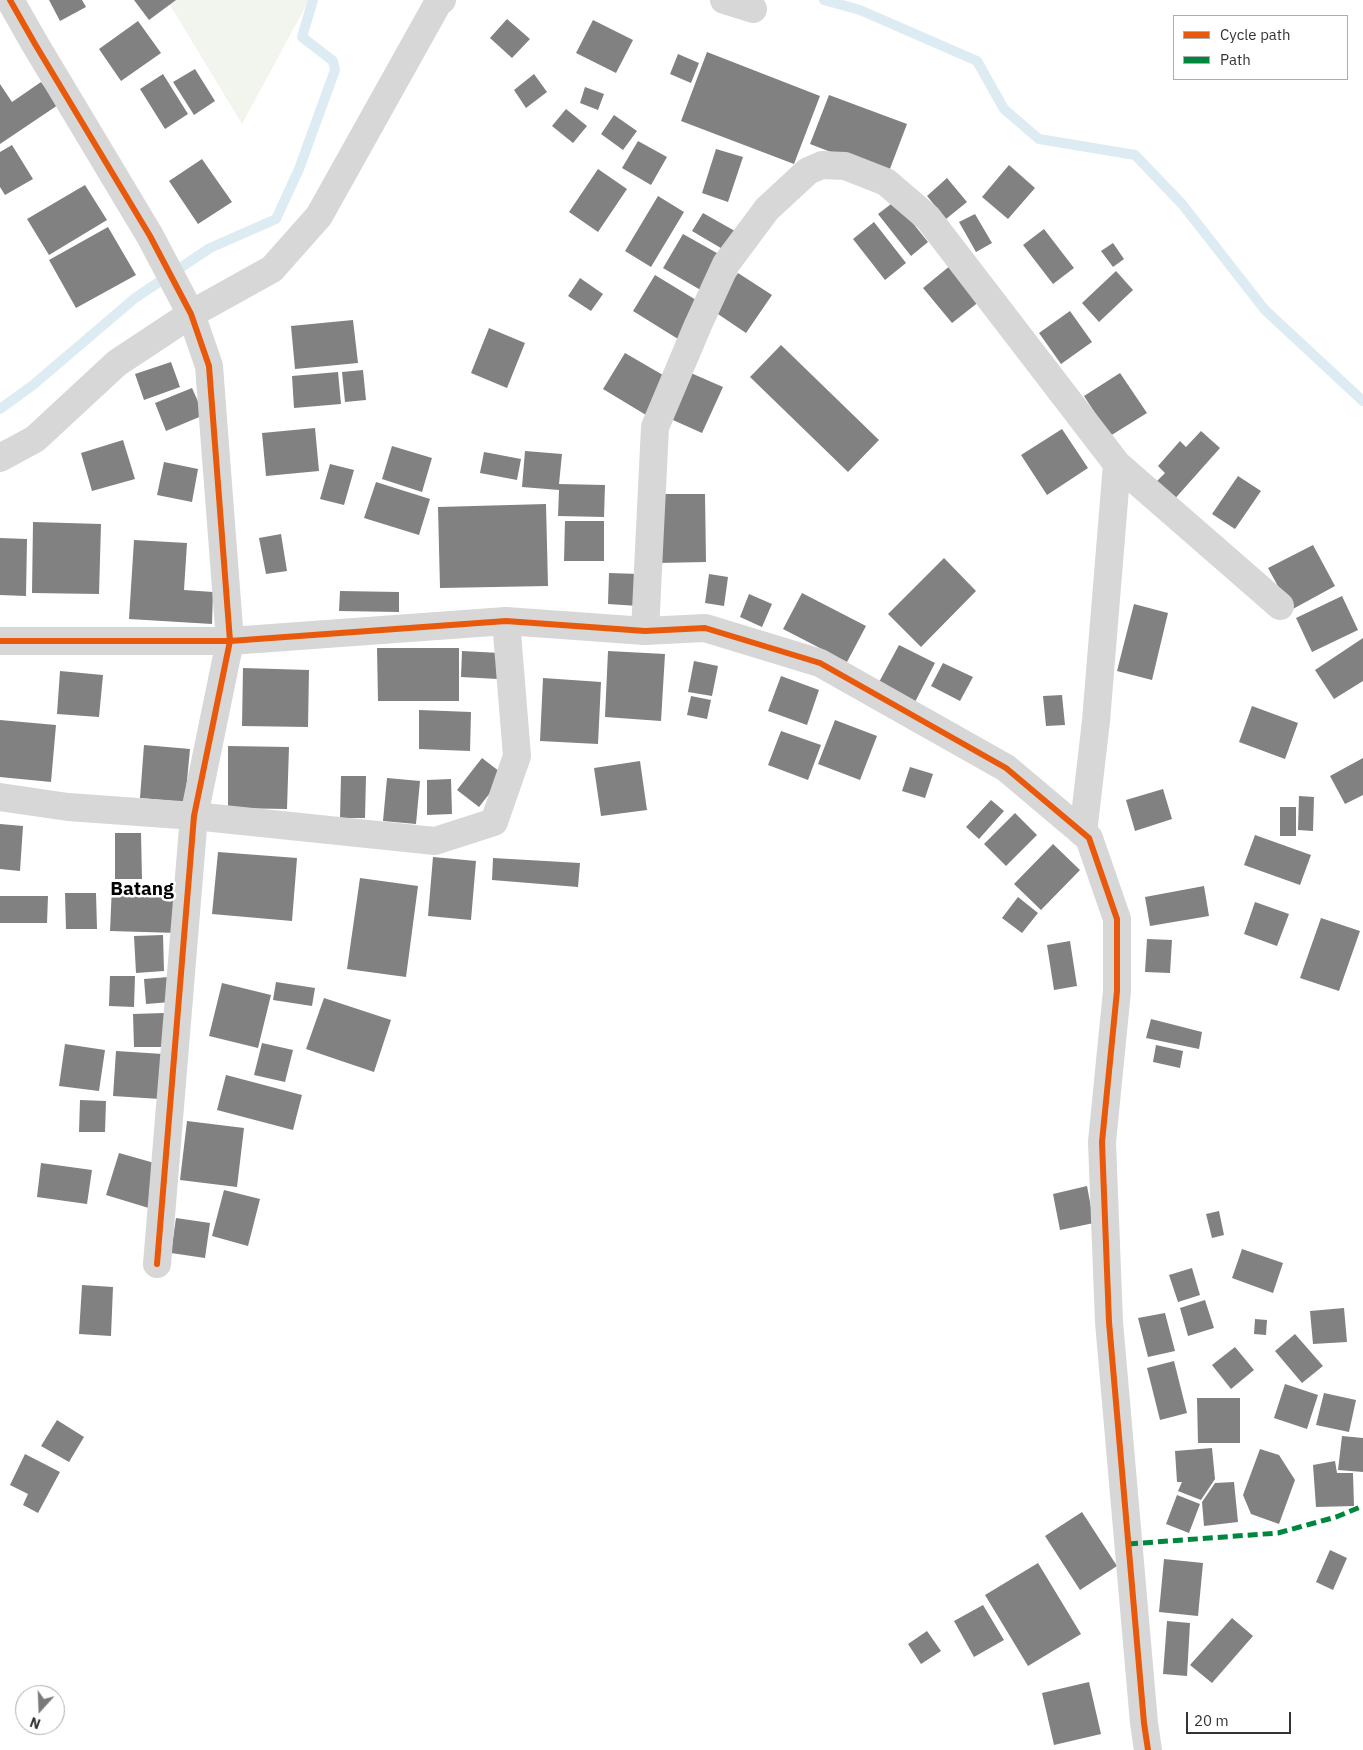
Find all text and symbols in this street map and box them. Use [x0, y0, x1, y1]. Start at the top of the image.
legend [1173, 15, 1348, 80]
text: Cycle path [1220, 25, 1291, 44]
text: Path [1220, 50, 1251, 69]
district label: Batang [110, 879, 174, 901]
north arrow [15, 1685, 65, 1735]
scale bar [1188, 1702, 1293, 1734]
text: 20 m [1194, 1711, 1229, 1730]
text: N [27, 1713, 43, 1733]

